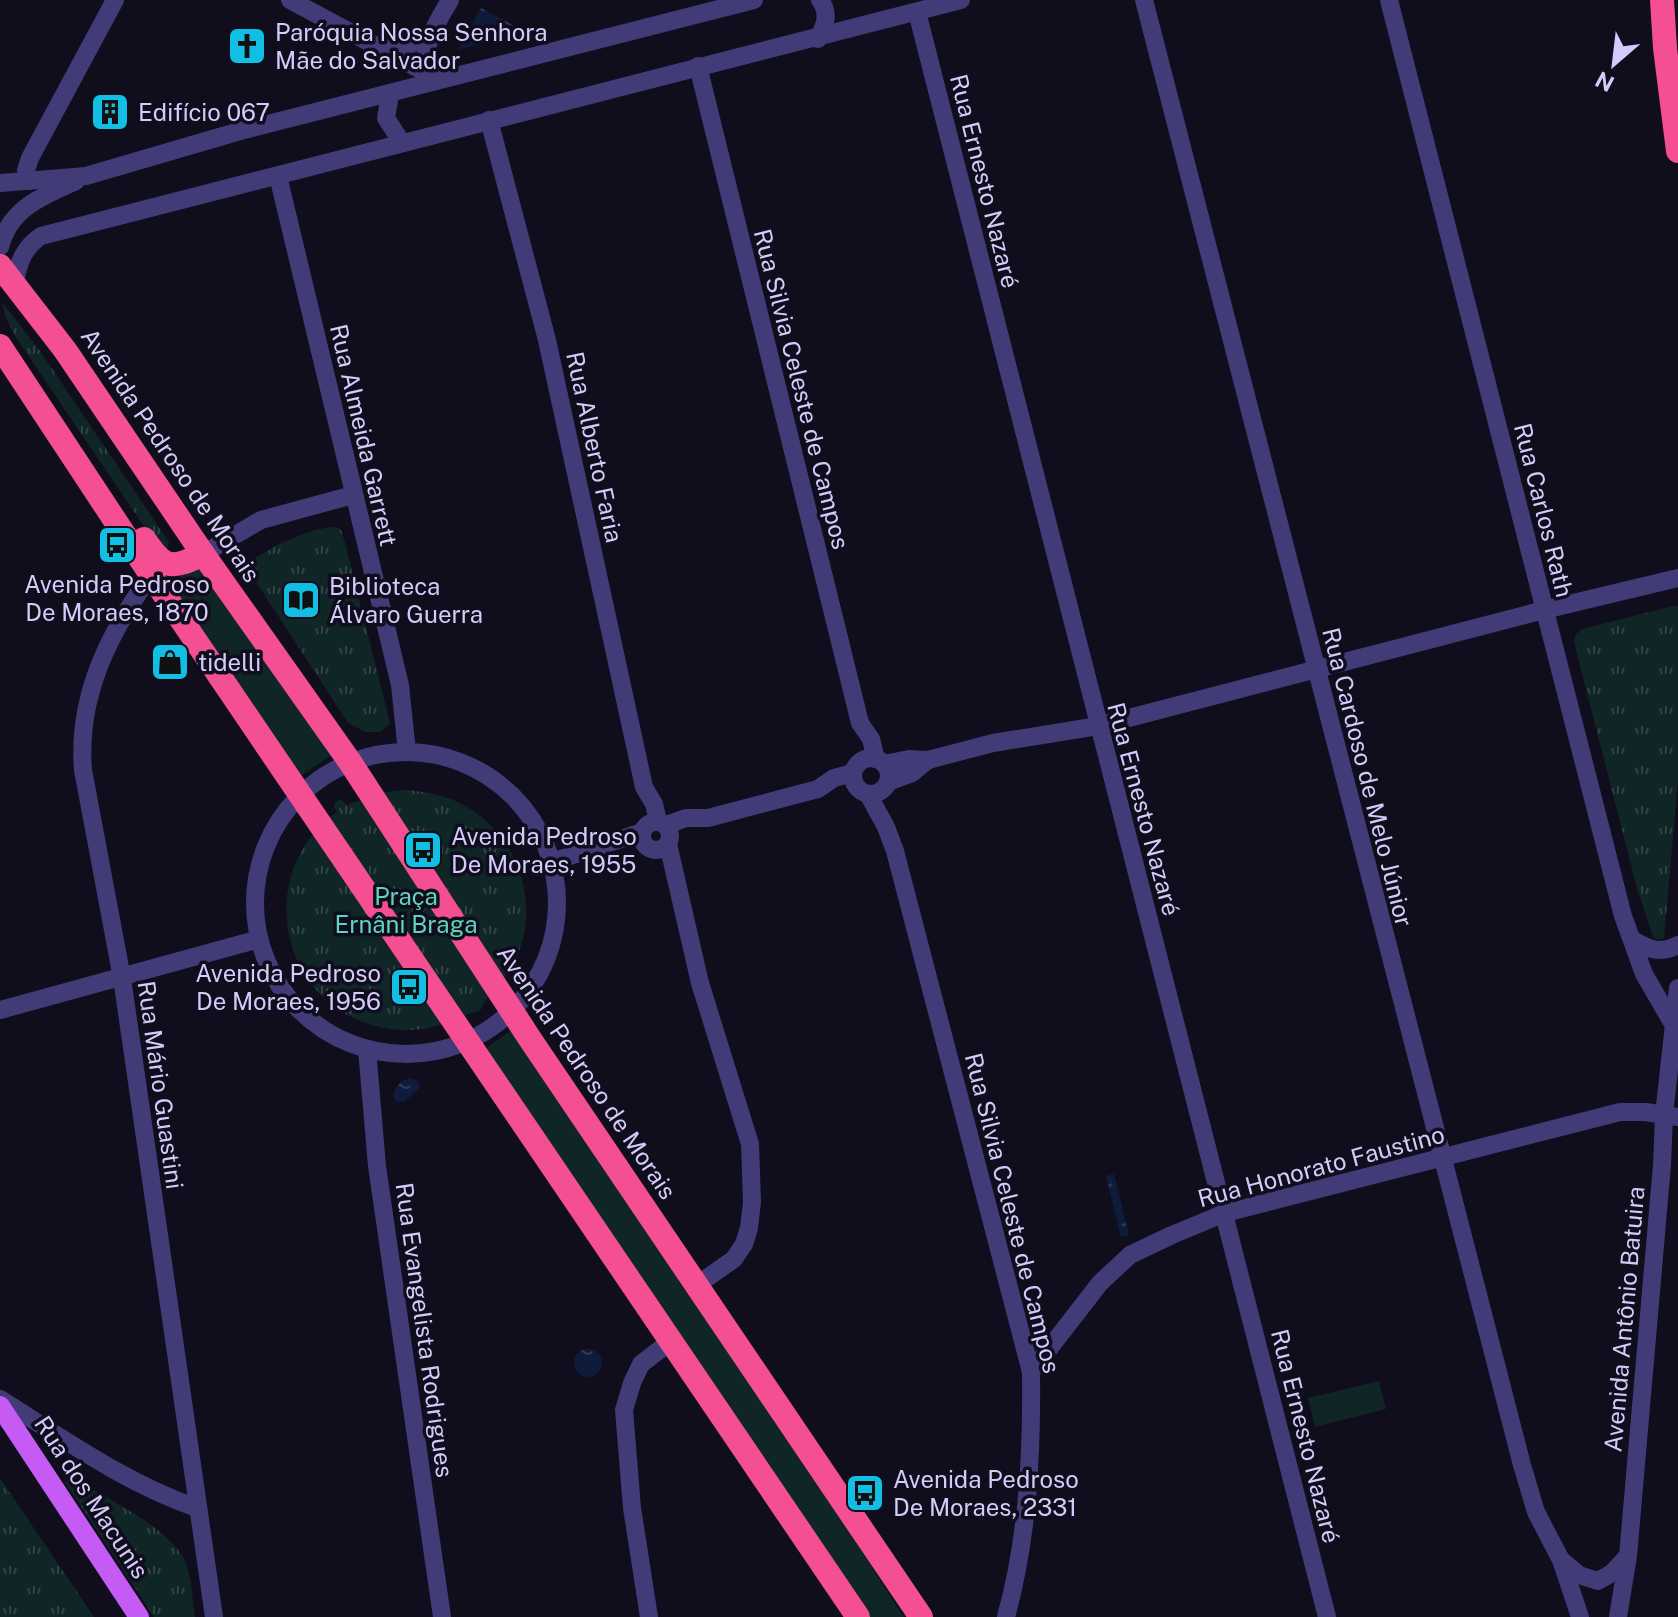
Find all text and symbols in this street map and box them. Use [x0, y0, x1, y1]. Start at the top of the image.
place label: Paróquia Nossa Senhora Mãe do Salvador [275, 18, 547, 74]
north arrow [1574, 24, 1654, 104]
church icon: Paróquia Nossa Senhora Mãe do Salvador [226, 25, 268, 67]
text: N [1591, 66, 1618, 97]
street label: Rua Ernesto Nazaré [945, 71, 1025, 291]
building icon: Edifício 067 [89, 91, 131, 133]
place label: Edifício 067 [138, 98, 270, 126]
street label: Rua Silvia Celeste de Campos [749, 226, 855, 552]
street label: Rua Almeida Garrett [325, 321, 403, 549]
street label: Avenida Pedroso de Morais [76, 323, 266, 587]
street label: Rua Alberto Faria [561, 349, 629, 545]
street label: Rua Carlos Rath [1509, 420, 1579, 600]
bus stop icon: Avenida Pedroso De Moraes, 1870 [96, 524, 138, 566]
place label: Avenida Pedroso De Moraes, 1870 [24, 570, 210, 626]
place label: Biblioteca Álvaro Guerra [329, 572, 483, 628]
library icon: Biblioteca Álvaro Guerra [280, 579, 322, 621]
street label: Rua Cardoso de Melo Júnior [1317, 625, 1419, 929]
shop icon: tidelli [149, 641, 191, 683]
place label: tidelli [198, 648, 261, 676]
street label: Rua Ernesto Nazaré [1102, 699, 1186, 919]
place label: Avenida Pedroso De Moraes, 1955 [451, 822, 637, 878]
bus stop icon: Avenida Pedroso De Moraes, 1955 [402, 829, 444, 871]
park label: Praça Ernâni Braga [335, 882, 477, 938]
street label: Avenida Pedroso de Morais [492, 940, 682, 1204]
place label: Avenida Pedroso De Moraes, 1956 [195, 959, 381, 1015]
bus stop icon: Avenida Pedroso De Moraes, 1956 [388, 966, 430, 1008]
street label: Rua Mário Guastini [133, 979, 189, 1191]
street label: Rua Silvia Celeste de Campos [960, 1050, 1066, 1376]
street label: Rua Honorato Faustino [1195, 1120, 1447, 1212]
street label: Rua Evangelista Rodrigues [390, 1181, 460, 1479]
street label: Avenida Antônio Batuira [1598, 1185, 1650, 1453]
street label: Rua Ernesto Nazaré [1266, 1326, 1346, 1546]
street label: Rua dos Macunis [29, 1411, 155, 1583]
place label: Avenida Pedroso De Moraes, 2331 [893, 1465, 1079, 1521]
bus stop icon: Avenida Pedroso De Moraes, 2331 [844, 1472, 886, 1514]

